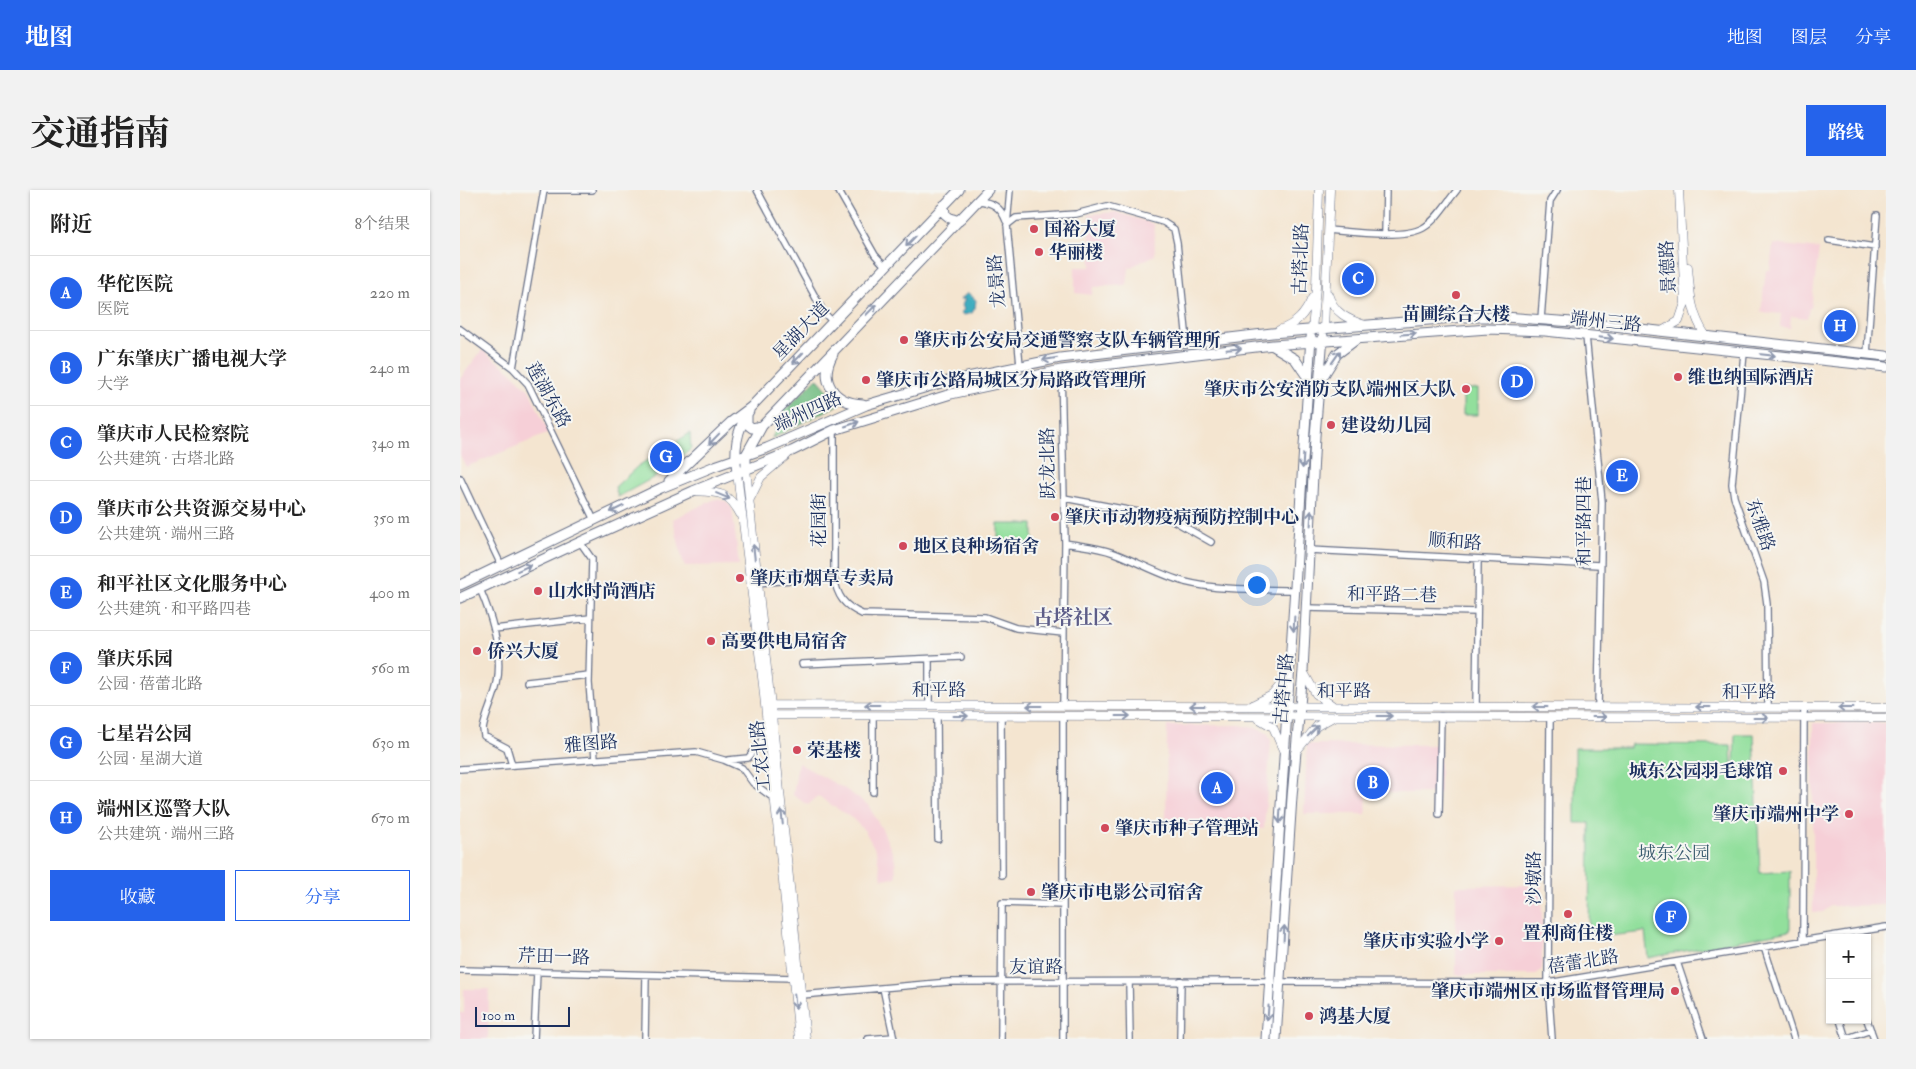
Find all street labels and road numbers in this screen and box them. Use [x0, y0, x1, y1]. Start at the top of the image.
street label: 古塔北路 [1288, 223, 1314, 295]
street label: 景德路 [1655, 239, 1681, 295]
street label: 龙景路 [983, 253, 1011, 309]
street label: 星湖大道 [768, 297, 834, 365]
street label: 端州三路 [1569, 307, 1643, 337]
street label: 莲湖东路 [520, 358, 576, 432]
street label: 端州四路 [770, 387, 846, 437]
street label: 跃龙北路 [1036, 427, 1060, 499]
street label: 和平路四巷 [1573, 476, 1596, 566]
street label: 花园街 [808, 493, 831, 547]
street label: 东雅路 [1740, 496, 1780, 554]
street label: 顺和路 [1427, 529, 1483, 555]
street label: 和平路二巷 [1347, 583, 1437, 607]
street label: 古塔中路 [1269, 652, 1299, 726]
street label: 和平路 [912, 679, 966, 702]
street label: 和平路 [1317, 680, 1371, 703]
street label: 和平路 [1722, 681, 1776, 704]
street label: 工农北路 [746, 719, 776, 793]
street label: 雅图路 [563, 730, 619, 758]
street label: 沙墩路 [1523, 851, 1546, 905]
street label: 芹田一路 [518, 944, 590, 970]
street label: 蓓蕾北路 [1546, 945, 1620, 979]
street label: 友谊路 [1009, 956, 1063, 979]

